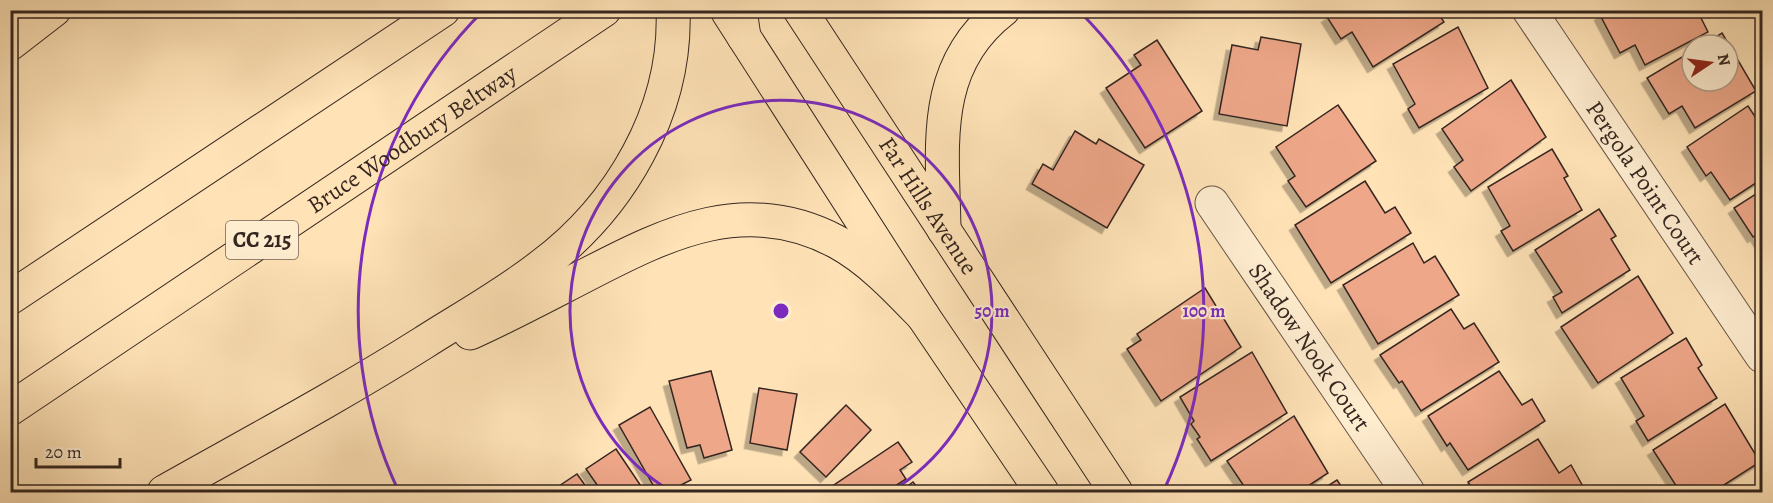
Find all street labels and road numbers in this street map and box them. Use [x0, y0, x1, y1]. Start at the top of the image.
street label: Bruce Woodbury Beltway [301, 57, 523, 221]
street label: Pergola Point Court [1578, 94, 1712, 271]
street label: Far Hills Avenue [871, 131, 985, 281]
road number: CC 215 [226, 221, 298, 259]
street label: Shadow Nook Court [1241, 257, 1378, 437]

